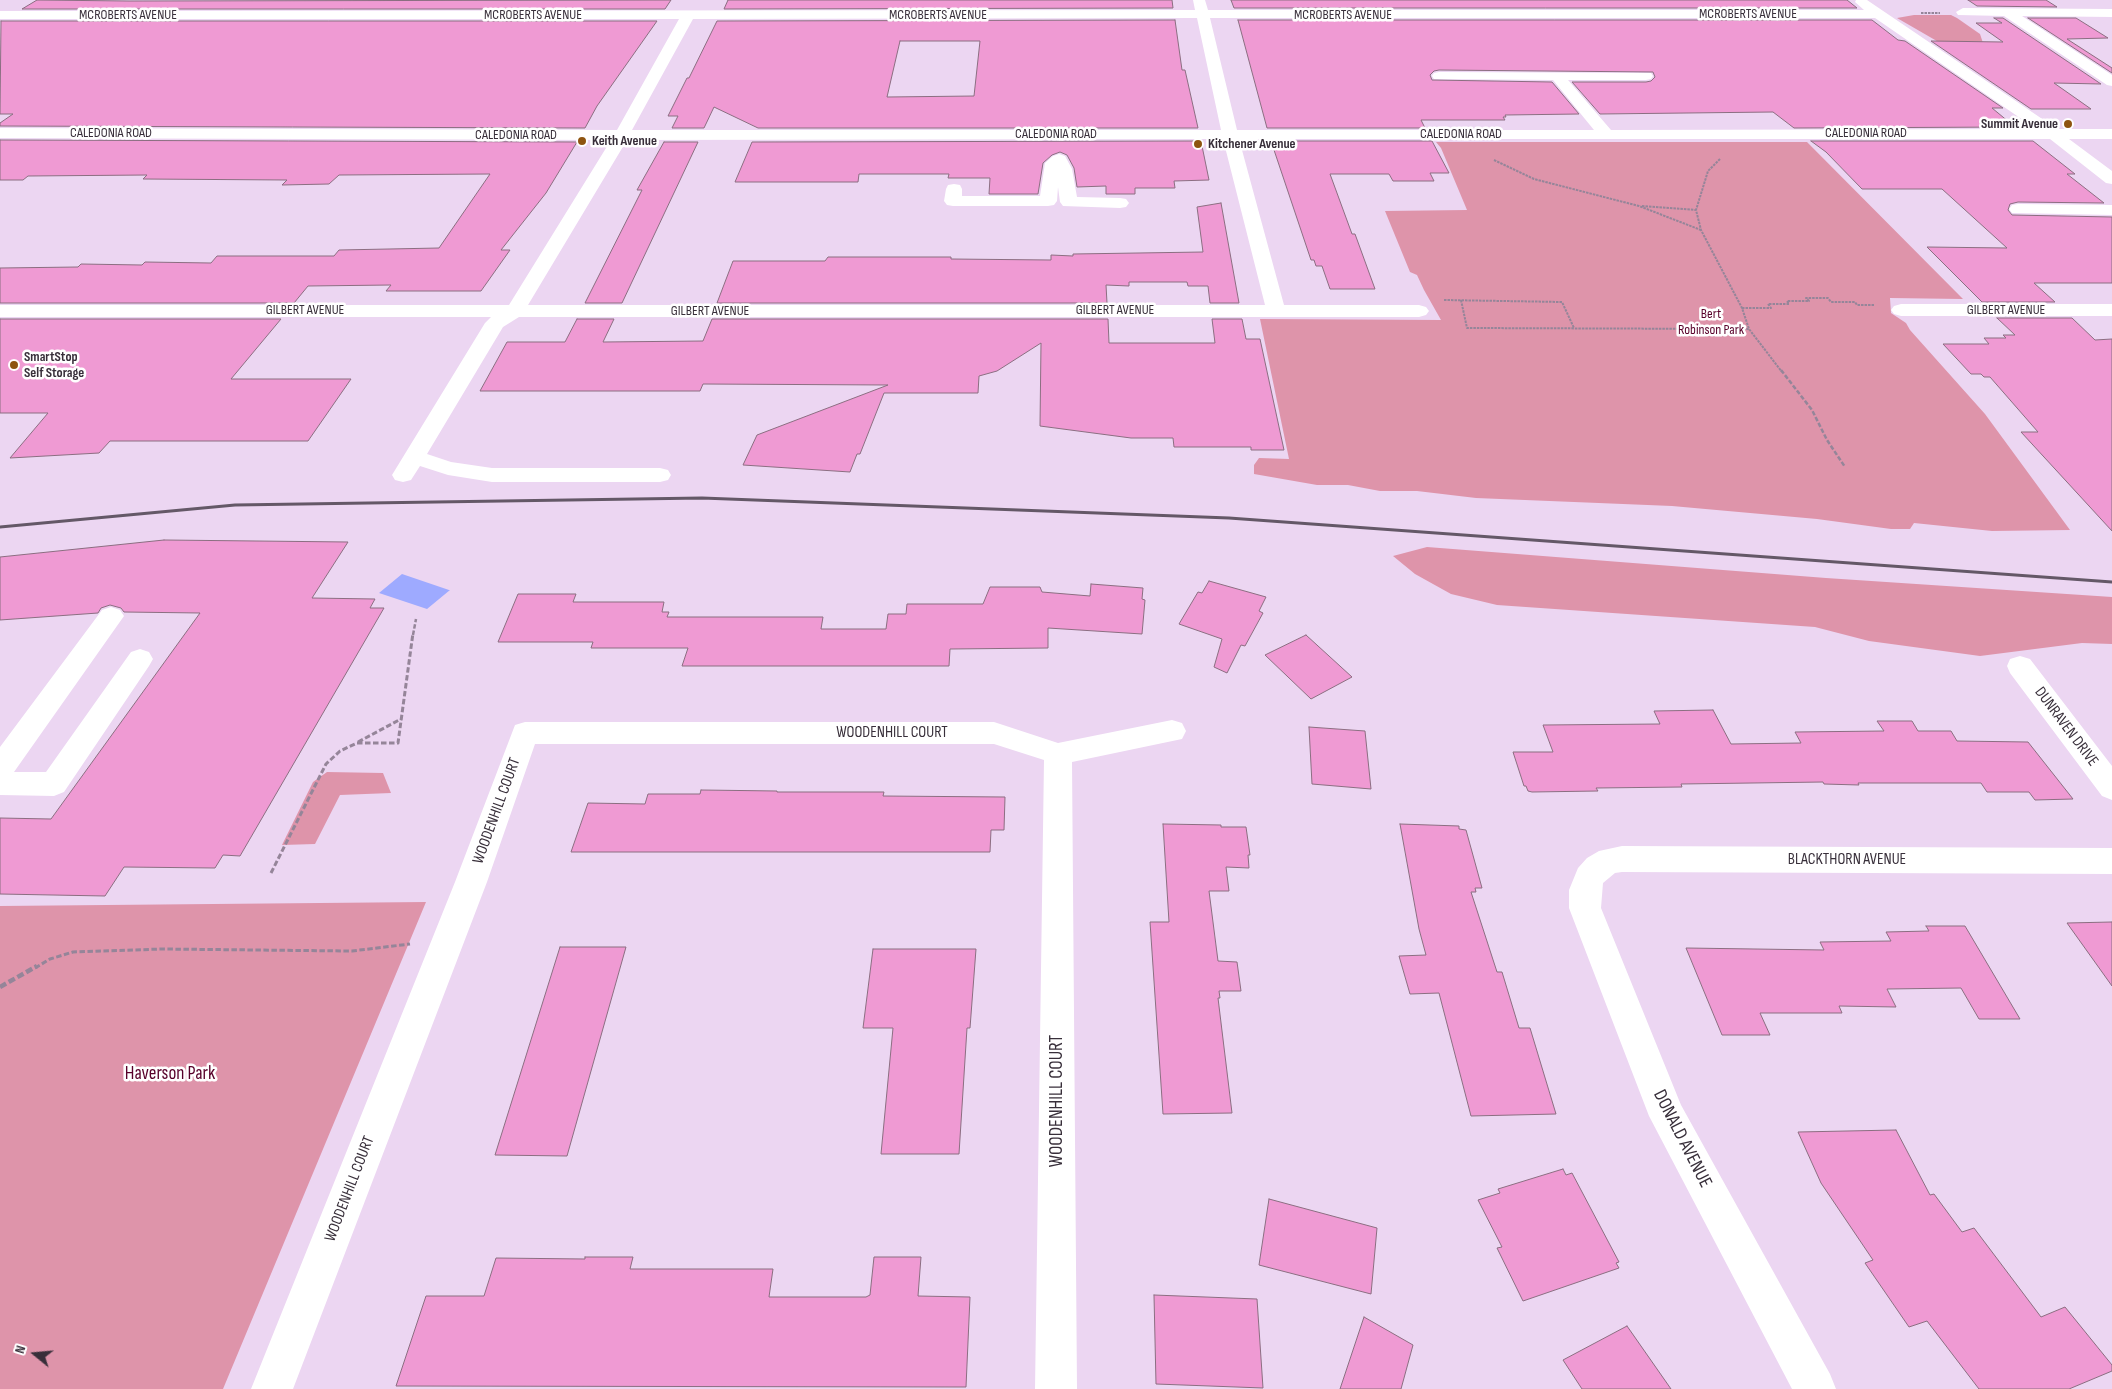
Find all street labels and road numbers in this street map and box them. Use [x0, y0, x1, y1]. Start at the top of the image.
street label: MCROBERTS AVENUE [1699, 6, 1797, 22]
street label: MCROBERTS AVENUE [79, 7, 177, 23]
street label: MCROBERTS AVENUE [484, 7, 582, 23]
street label: MCROBERTS AVENUE [889, 7, 987, 23]
street label: MCROBERTS AVENUE [1294, 7, 1392, 23]
street label: CALEDONIA ROAD [70, 125, 152, 141]
street label: CALEDONIA ROAD [1825, 125, 1907, 141]
street label: CALEDONIA ROAD [1015, 126, 1097, 142]
street label: CALEDONIA ROAD [1420, 126, 1502, 142]
street label: CALEDONIA ROAD [475, 127, 557, 143]
street label: GILBERT AVENUE [266, 302, 344, 318]
street label: GILBERT AVENUE [1076, 302, 1154, 318]
street label: GILBERT AVENUE [1967, 302, 2045, 318]
street label: GILBERT AVENUE [671, 303, 749, 319]
street label: DUNRAVEN DRIVE [2030, 684, 2102, 770]
street label: WOODENHILL COURT [836, 723, 948, 743]
street label: WOODENHILL COURT [469, 755, 525, 867]
street label: BLACKTHORN AVENUE [1788, 850, 1906, 870]
street label: WOODENHILL COURT [1046, 1035, 1068, 1167]
street label: DONALD AVENUE [1648, 1086, 1716, 1192]
street label: WOODENHILL COURT [321, 1133, 379, 1245]

